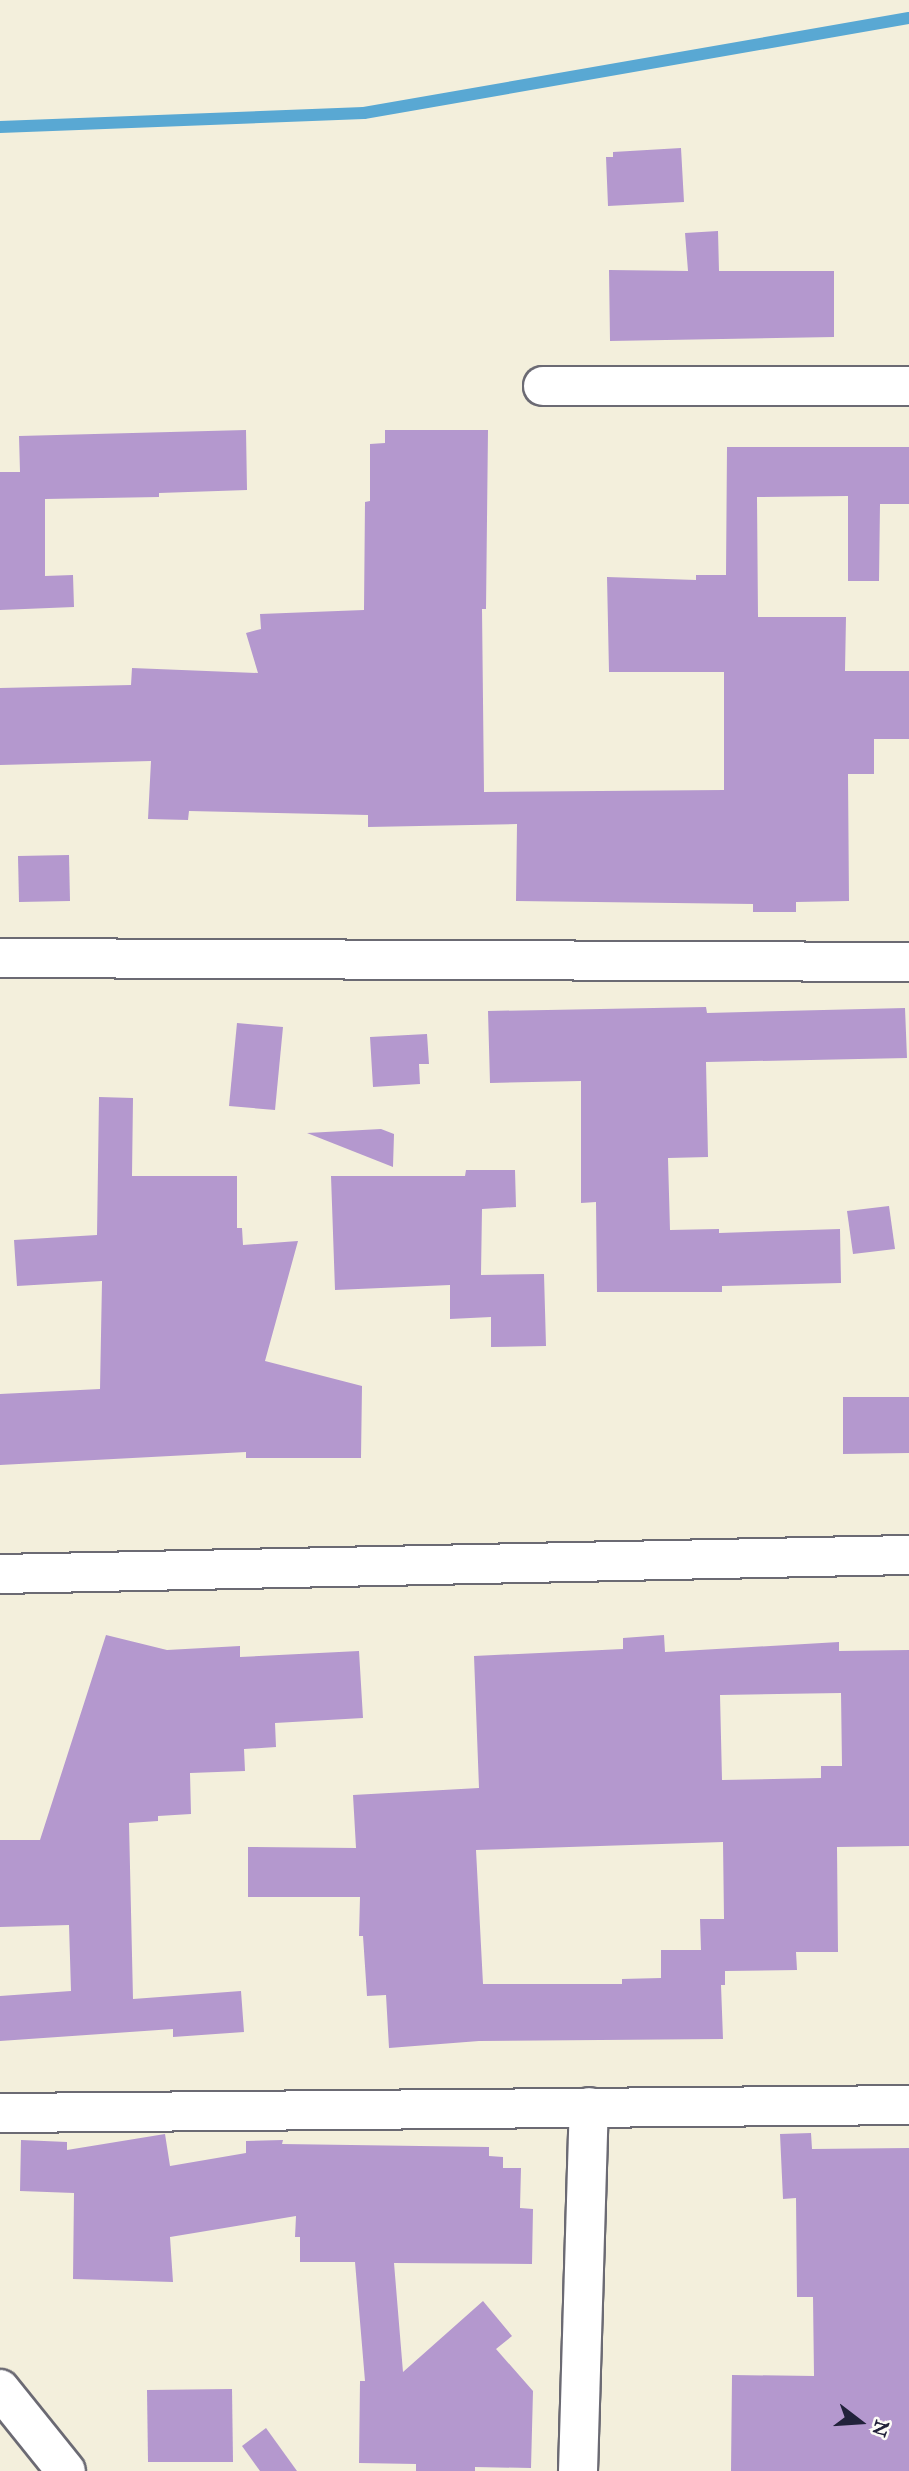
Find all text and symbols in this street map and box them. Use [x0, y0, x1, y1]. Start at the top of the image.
north arrow [825, 2387, 895, 2457]
text: N [867, 2417, 894, 2439]

